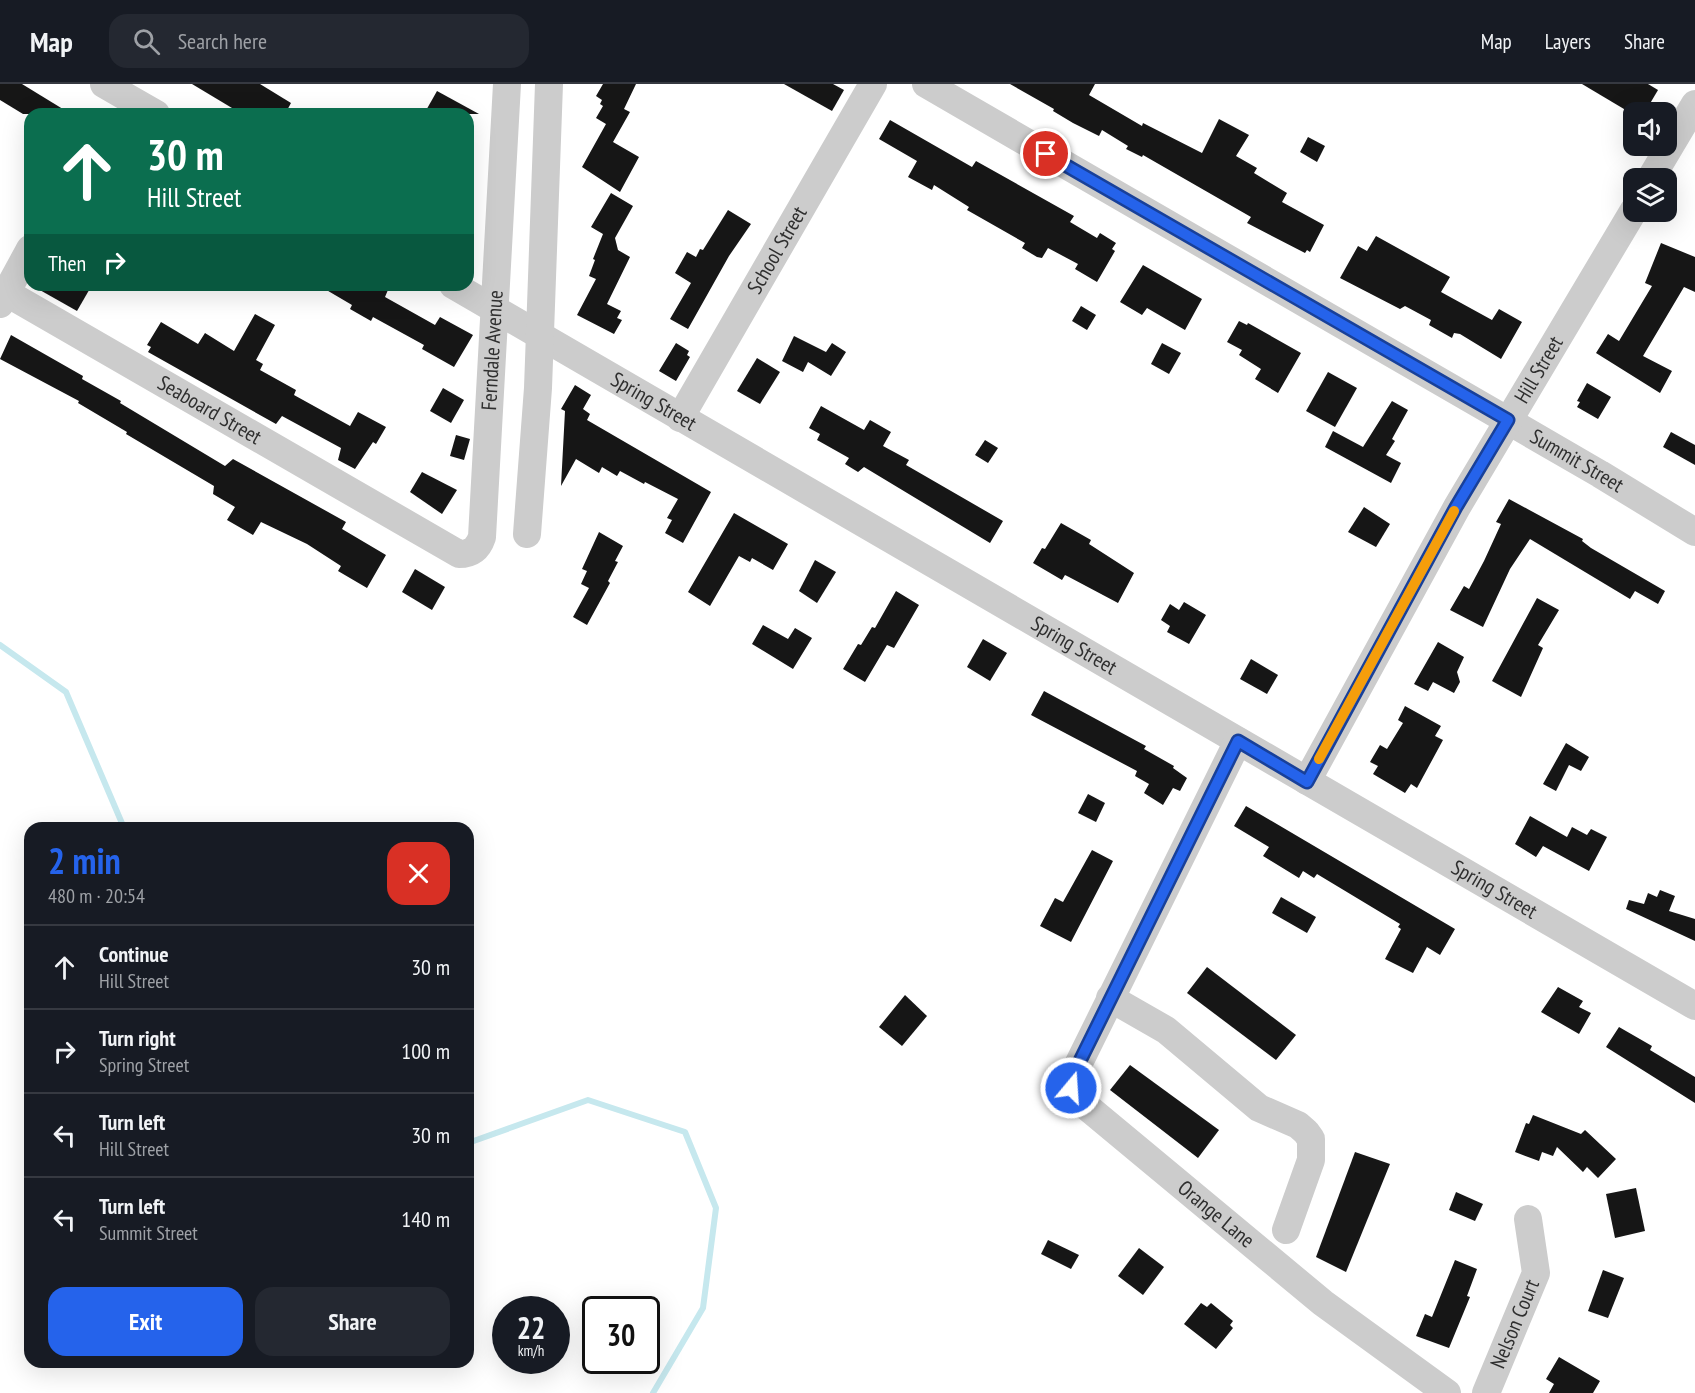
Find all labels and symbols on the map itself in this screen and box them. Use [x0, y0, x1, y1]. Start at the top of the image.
pin [1020, 128, 1071, 179]
street label: School Street [741, 201, 813, 298]
street label: Ferndale Avenue [475, 289, 509, 411]
street label: Hill Street [1508, 331, 1569, 408]
street label: Spring Street [606, 366, 702, 437]
street label: Seaboard Street [153, 369, 267, 450]
street label: Summit Street [1525, 423, 1629, 498]
street label: Spring Street [1026, 610, 1122, 681]
street label: Spring Street [1447, 854, 1542, 925]
position arrow [1039, 1056, 1103, 1120]
street label: Orange Lane [1172, 1174, 1260, 1254]
street label: Nelson Court [1484, 1275, 1545, 1372]
speed limit sign: 30 [582, 1296, 660, 1374]

